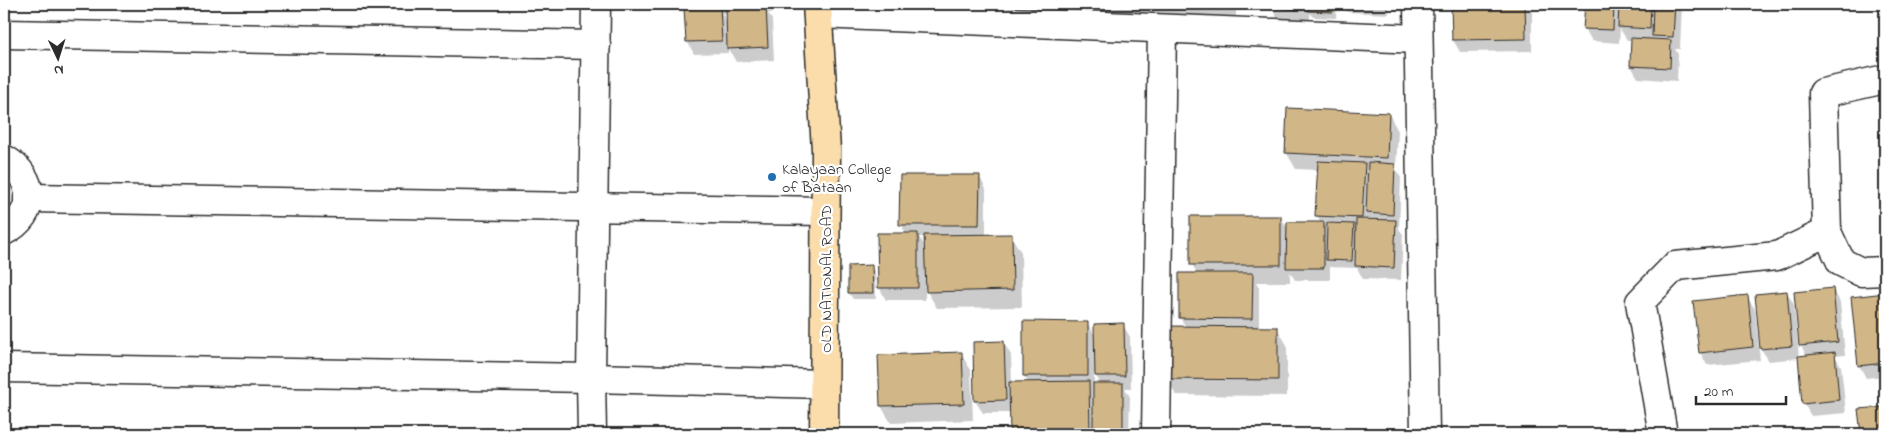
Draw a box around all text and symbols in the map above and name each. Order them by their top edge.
north arrow [32,32,82,82]
text: N [53,59,64,80]
place label: Kalayaan College of Bataan [782,158,892,200]
marker: Kalayaan College of Bataan [766,171,778,183]
street label: OLD NATIONAL ROAD [815,205,839,353]
scale bar [1696,373,1786,405]
text: 20 m [1704,381,1734,403]

